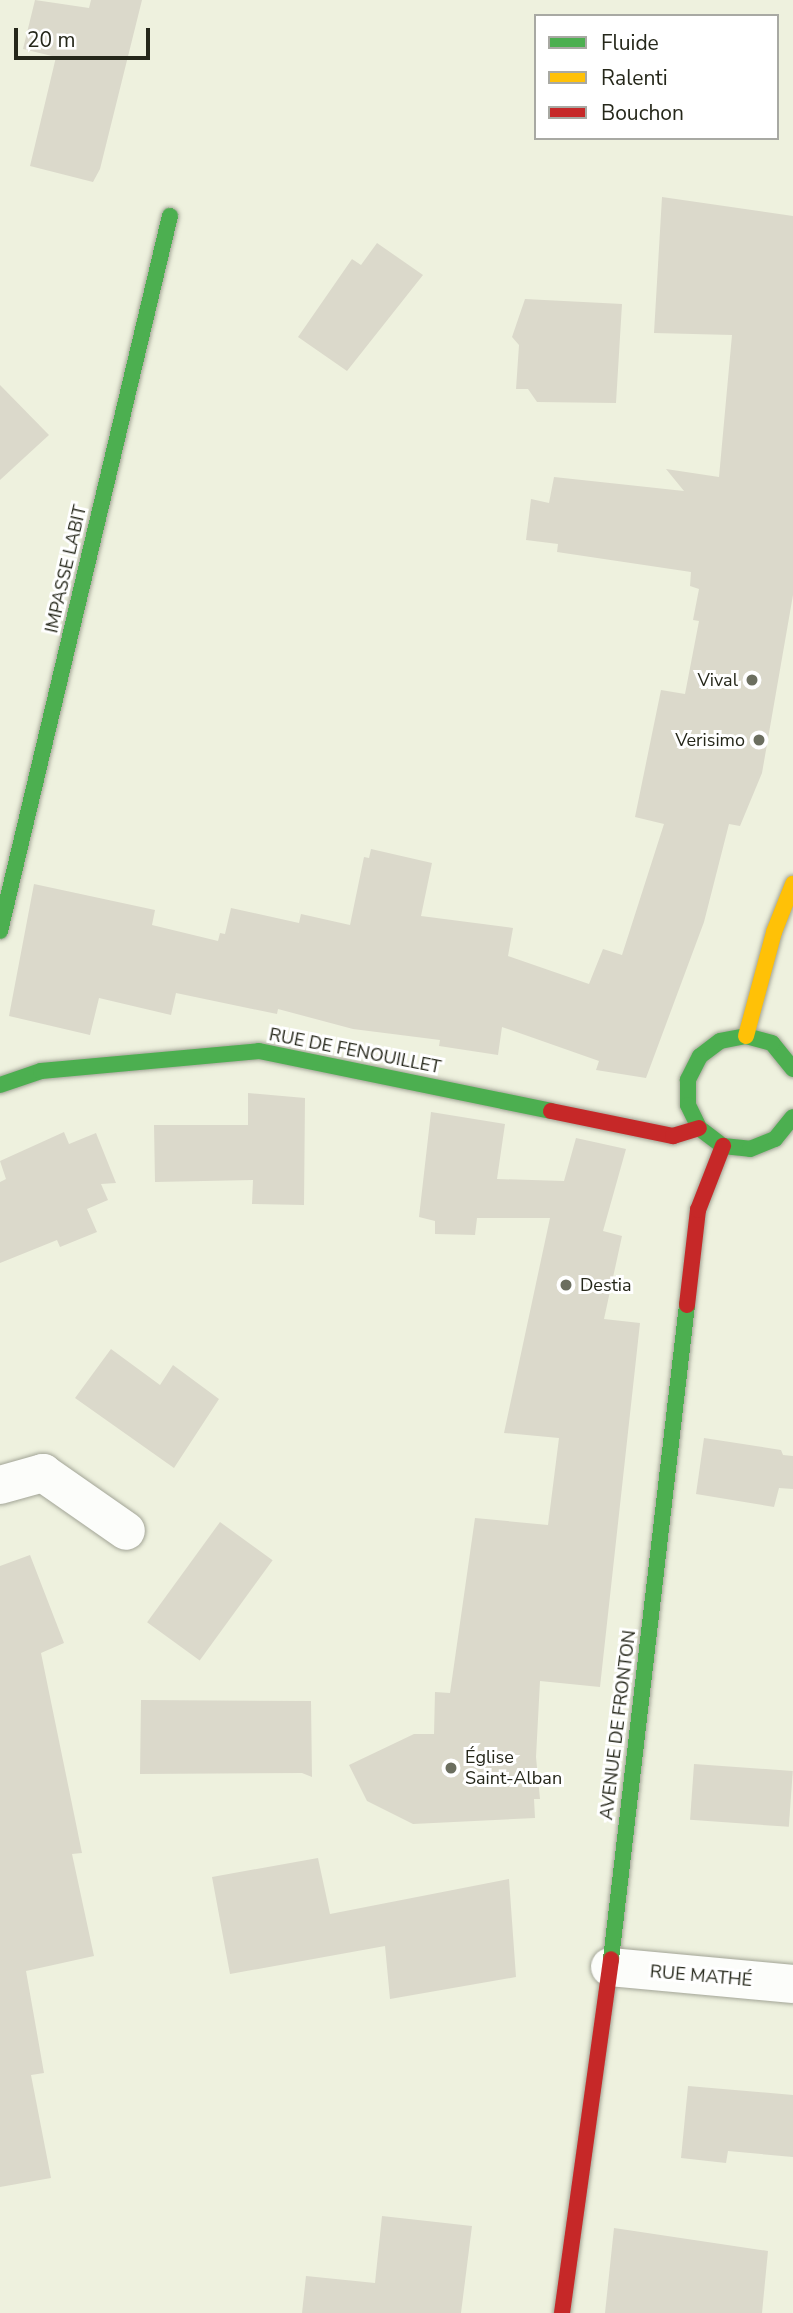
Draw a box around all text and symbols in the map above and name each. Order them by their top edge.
scale bar [18,14,154,58]
legend [534,14,779,140]
text: 20 m [27,26,76,54]
text: Fluide [601,29,659,57]
text: Ralenti [601,64,668,92]
text: Bouchon [601,99,684,127]
street label: IMPASSE LABIT [41,503,91,635]
place label: Vival [697,669,738,691]
marker: Vival [744,672,760,688]
place label: Verisimo [675,729,745,751]
marker: Verisimo [751,732,767,748]
street label: RUE DE FENOUILLET [267,1024,443,1078]
place label: Destia [580,1274,632,1296]
marker: Destia [558,1277,574,1293]
street label: AVENUE DE FRONTON [596,1629,640,1821]
place label: Église Saint-Alban [465,1747,562,1790]
marker: Église Saint-Alban [443,1760,459,1776]
street label: RUE MATHÉ [649,1961,753,1991]

